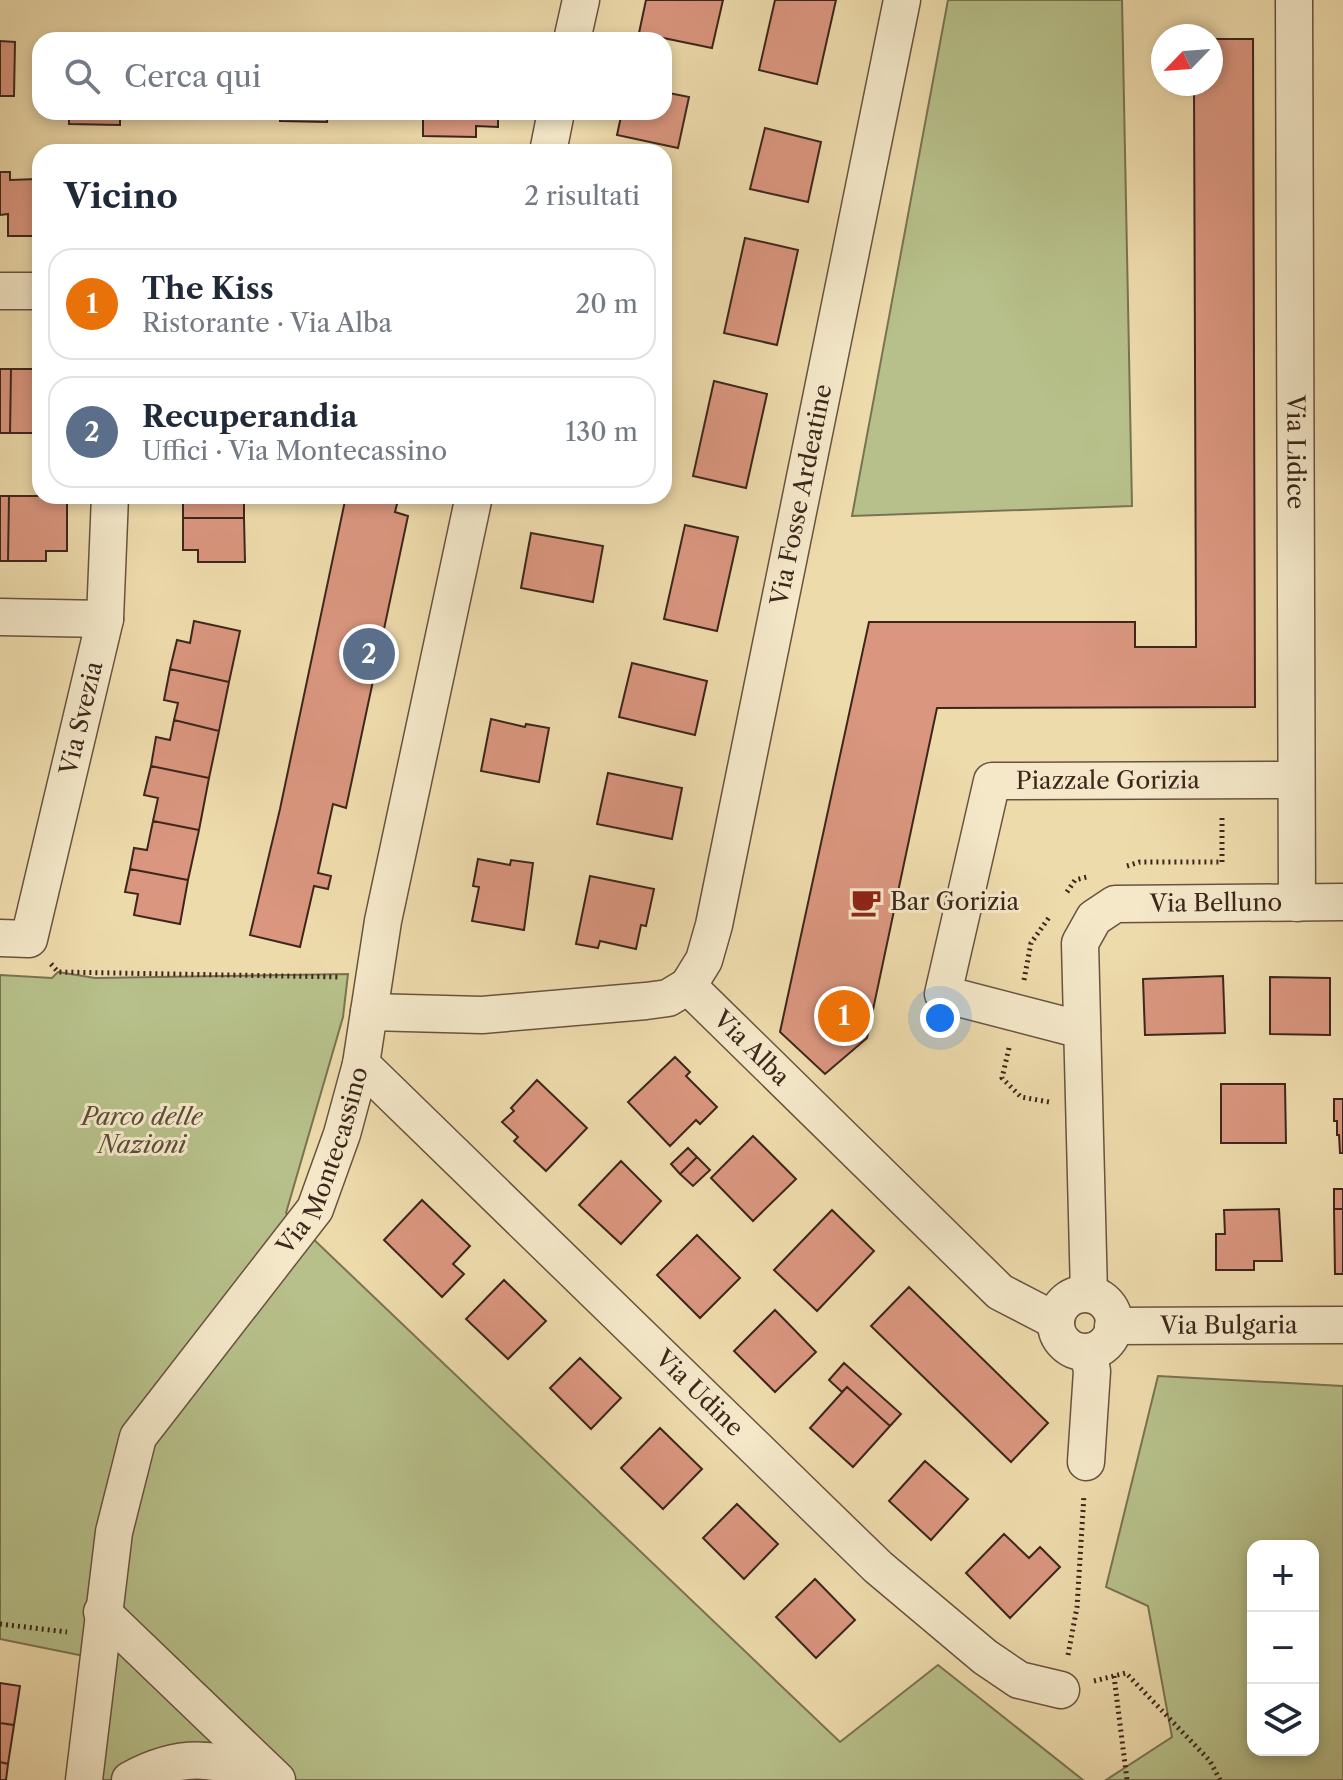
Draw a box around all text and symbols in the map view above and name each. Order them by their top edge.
north arrow [1151,24,1223,96]
search box [32,32,672,120]
icon: search [60,54,104,98]
text: Cerca qui [124,58,261,95]
text: Vicino [64,175,178,217]
text: 2 risultati [524,180,640,212]
text: The Kiss [142,270,274,307]
text: 1 [86,288,98,320]
text: 20 m [575,288,638,320]
text: Ristorante · Via Alba [142,307,392,339]
street label: Via Fosse Ardeatine [764,381,838,609]
street label: Via Lidice [1281,394,1311,509]
text: Recuperandia [142,398,358,435]
text: 2 [84,416,100,448]
text: 130 m [565,416,638,448]
text: Uffici · Via Montecassino [142,435,447,467]
pin: 2 [343,624,395,684]
street label: Via Svezia [53,658,109,779]
street label: Piazzale Gorizia [1016,765,1200,795]
cafe icon: Bar Gorizia [849,885,883,919]
place label: Bar Gorizia [890,887,1020,916]
street label: Via Belluno [1149,888,1282,918]
pin: 1 [818,986,870,1046]
your location [920,998,960,1038]
street label: Via Alba [707,1004,796,1092]
street label: Via Montecassino [270,1064,374,1261]
park label: Parco delle Nazioni [80,1102,204,1159]
street label: Via Bulgaria [1159,1310,1298,1340]
street label: Via Udine [649,1343,750,1442]
map controls [1247,1540,1319,1756]
button: + [1247,1540,1319,1612]
button: − [1247,1612,1319,1684]
button: layers [1247,1684,1319,1756]

